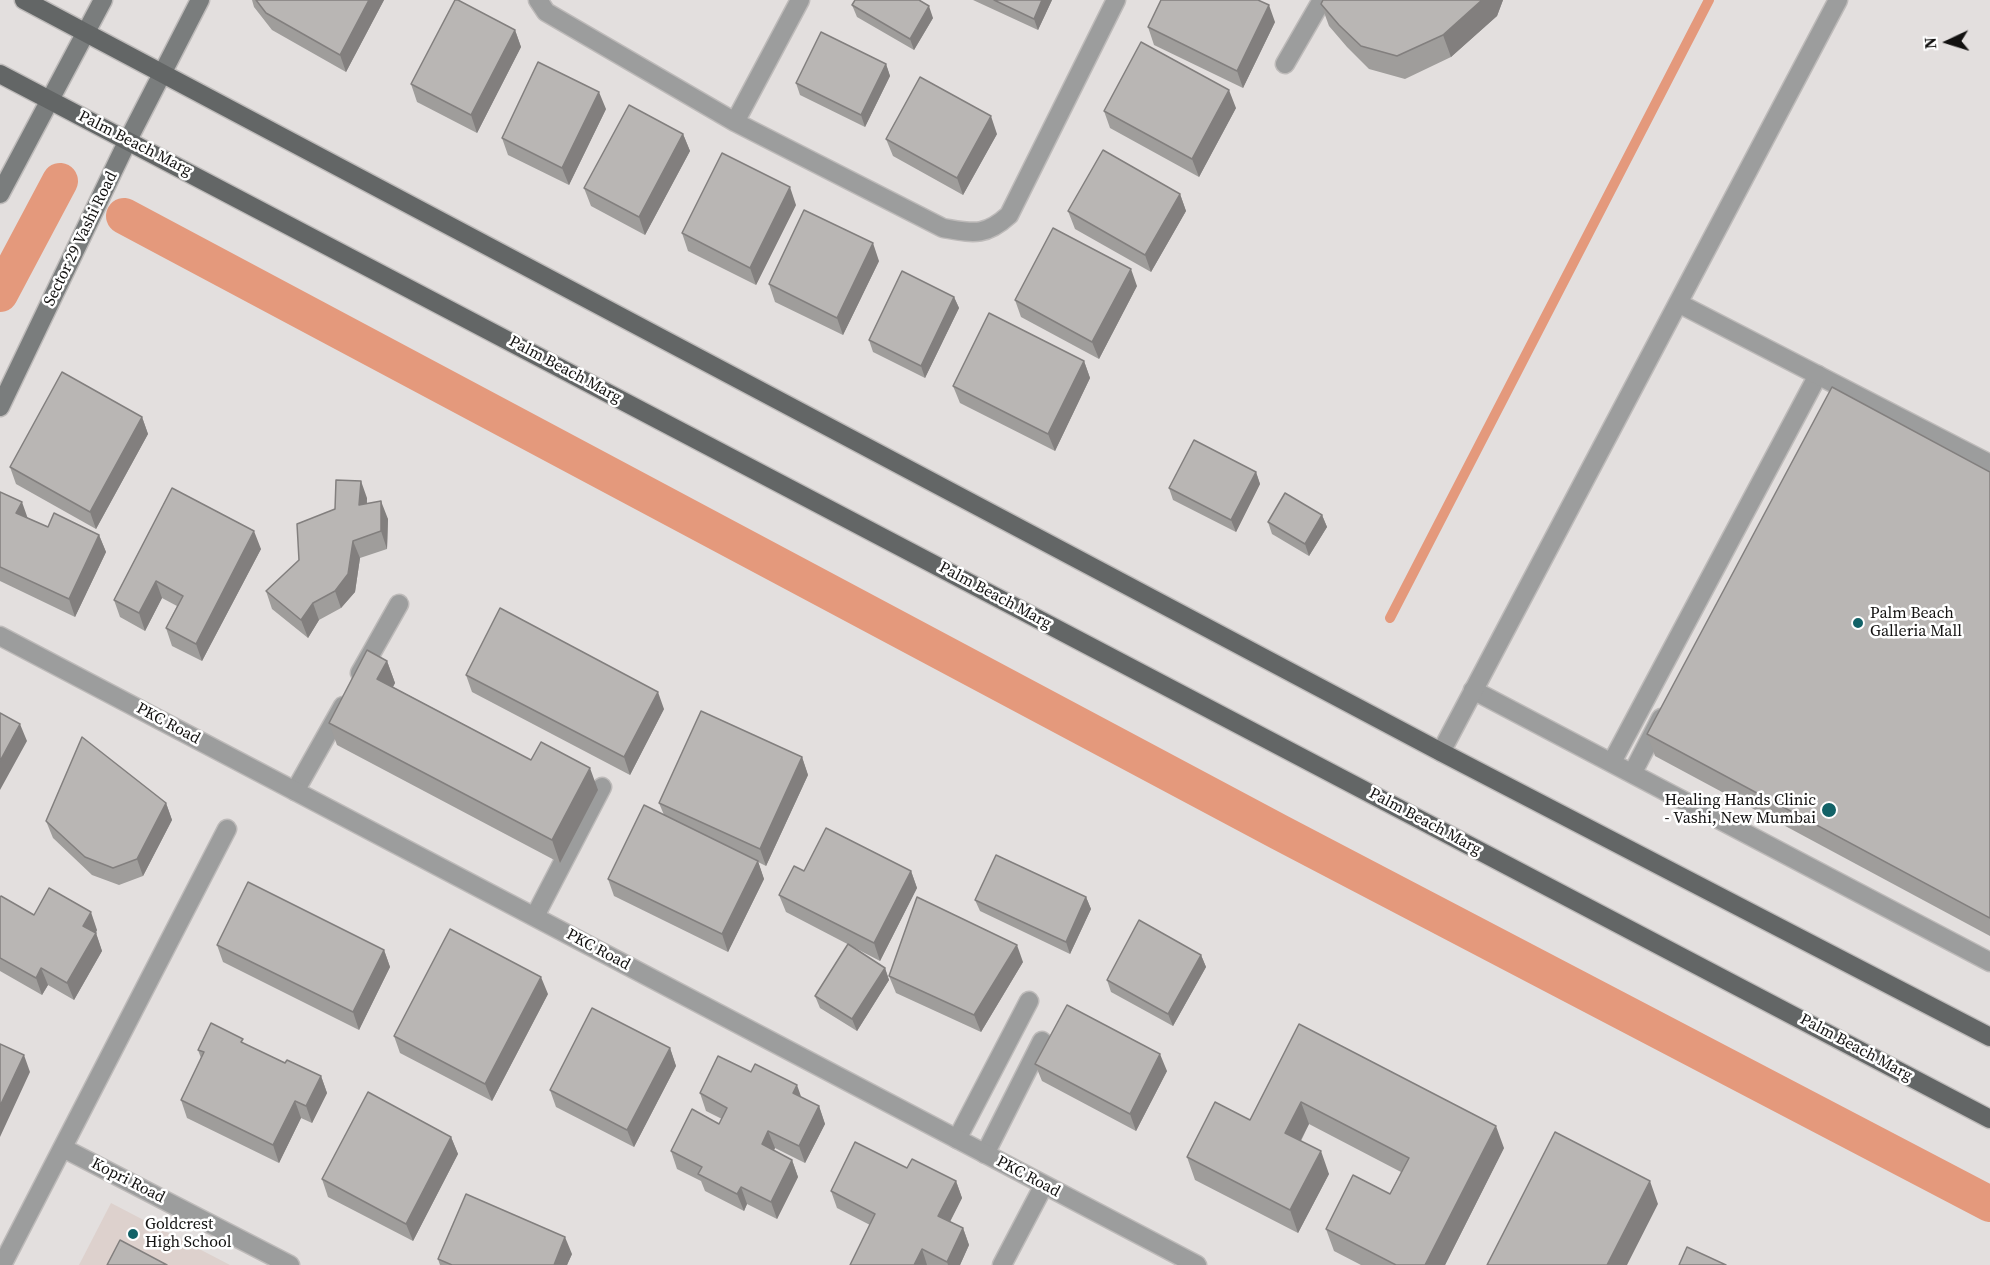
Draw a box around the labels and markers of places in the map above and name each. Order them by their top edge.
place label: Palm Beach Galleria Mall [1870,604,1962,642]
marker: Palm Beach Galleria Mall [1851,616,1865,630]
place label: Healing Hands Clinic - Vashi, New Mumbai [1664,791,1816,829]
marker: Healing Hands Clinic - Vashi, New Mumbai [1820,801,1838,819]
place label: Goldcrest High School [145,1215,231,1253]
marker: Goldcrest High School [126,1227,140,1241]

